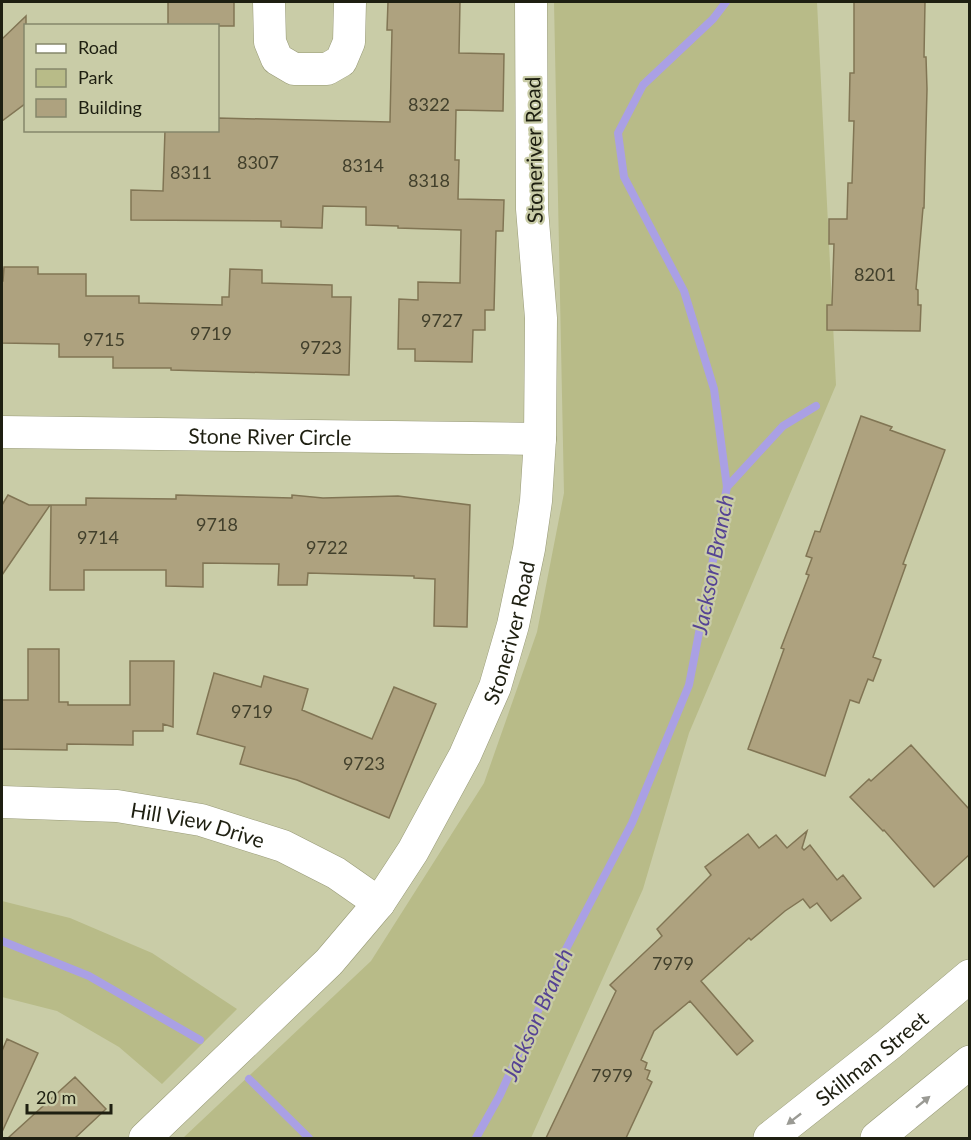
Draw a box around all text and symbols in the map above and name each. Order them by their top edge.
legend [24,24,219,132]
text: Road [78,36,118,58]
text: Park [78,66,114,88]
street label: Stoneriver Road [519,76,547,224]
house number: 8322 [408,93,450,115]
text: Building [78,96,142,118]
house number: 8307 [237,151,279,173]
house number: 8314 [342,154,384,176]
house number: 8311 [170,161,212,183]
house number: 8318 [408,169,450,191]
house number: 8201 [854,263,896,285]
house number: 9727 [421,309,463,331]
house number: 9719 [190,322,232,344]
house number: 9715 [83,328,125,350]
house number: 9723 [300,336,342,358]
street label: Stone River Circle [188,422,352,449]
water label: Jackson Branch [685,492,739,637]
house number: 9718 [196,513,238,535]
house number: 9714 [77,526,119,548]
house number: 9722 [306,536,348,558]
street label: Stoneriver Road [477,559,539,708]
house number: 9719 [231,700,273,722]
house number: 9723 [343,752,385,774]
street label: Hill View Drive [129,796,268,852]
water label: Jackson Branch [495,944,578,1085]
house number: 7979 [652,952,694,974]
street label: Skillman Street [810,1005,933,1110]
house number: 7979 [591,1064,633,1086]
scale bar [27,1077,111,1115]
text: 20 m [36,1086,76,1108]
one-way arrow [915,1096,930,1108]
one-way arrow [786,1113,802,1126]

